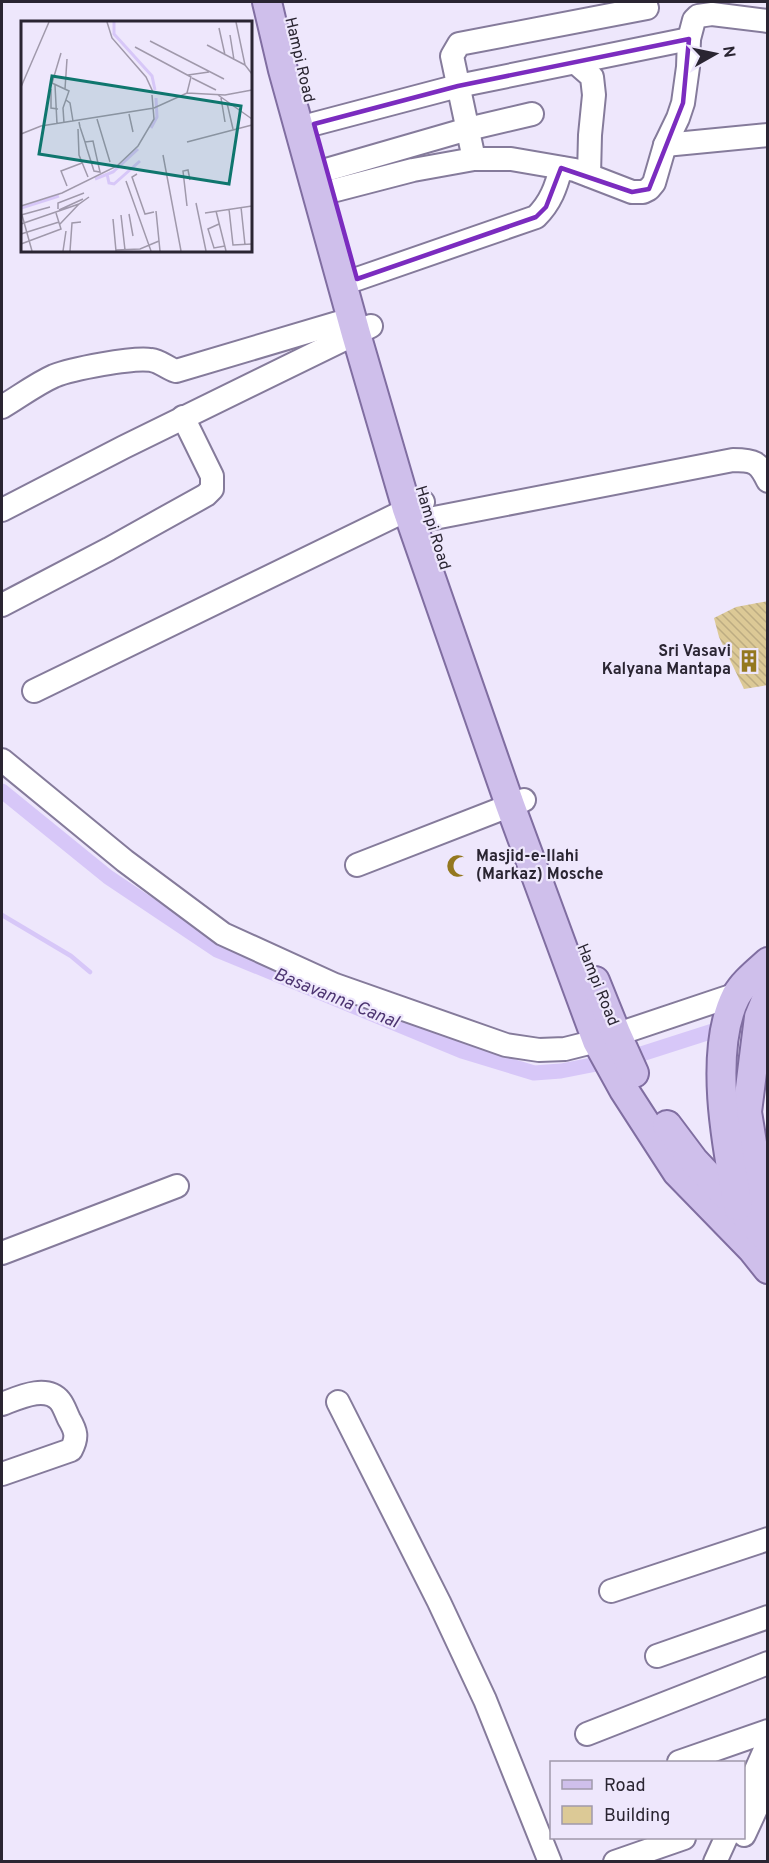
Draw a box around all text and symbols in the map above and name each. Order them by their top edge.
street label: Hampi Road [279,15,319,105]
inset map [21,21,252,252]
north arrow [685,24,745,84]
text: N [717,45,739,59]
street label: Hampi Road [410,483,454,573]
place label: Sri Vasavi Kalyana Mantapa [602,642,731,680]
building icon: Sri Vasavi Kalyana Mantapa [736,648,762,674]
place label: Masjid-e-Ilahi (Markaz) Mosche [476,847,604,885]
mosque icon: Masjid-e-Ilahi (Markaz) Mosche [445,853,471,879]
street label: Hampi Road [571,941,623,1029]
water label: Basavanna Canal [270,963,403,1035]
legend [550,1761,745,1839]
text: Road [604,1775,646,1798]
text: Building [604,1805,670,1828]

